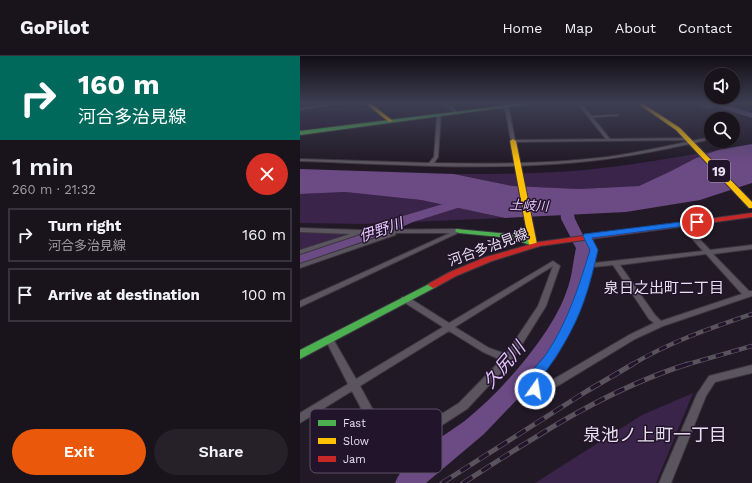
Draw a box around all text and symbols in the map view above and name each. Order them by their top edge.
text: GoPilot [20,16,89,39]
text: Home [502,20,542,36]
text: Map [564,20,593,36]
text: About [615,20,656,36]
text: Contact [678,20,732,36]
text: 160 m [78,68,160,101]
map controls [704,68,740,148]
button: sound [704,68,740,104]
icon: right [12,72,64,124]
text: 河合多治見線 [78,106,186,127]
button: search [704,112,740,148]
text: 1 min [12,153,74,181]
button: close [246,153,288,195]
road number: 19 [708,160,730,182]
text: 260 m · 21:32 [12,182,96,197]
water label: 土岐川 [509,197,551,214]
pin [680,205,714,239]
icon: arrive [686,211,708,233]
water label: 伊野川 [357,214,407,246]
text: Turn right [48,217,121,235]
icon: right [14,224,36,246]
street label: 河合多治見線 [446,225,530,269]
text: 160 m [242,226,286,244]
text: 河合多治見線 [48,238,126,253]
district label: 泉日之出町二丁目 [604,279,724,297]
icon: arrive [14,284,36,306]
text: Arrive at destination [48,286,200,304]
text: 100 m [242,286,286,304]
water label: 久尻川 [478,336,530,392]
position arrow [514,368,556,410]
legend [310,409,442,473]
text: Fast [343,417,366,430]
district label: 泉池ノ上町一丁目 [583,424,727,445]
button: Exit [12,429,146,475]
button: Share [154,429,288,475]
text: Slow [343,435,369,448]
text: Jam [343,453,366,466]

